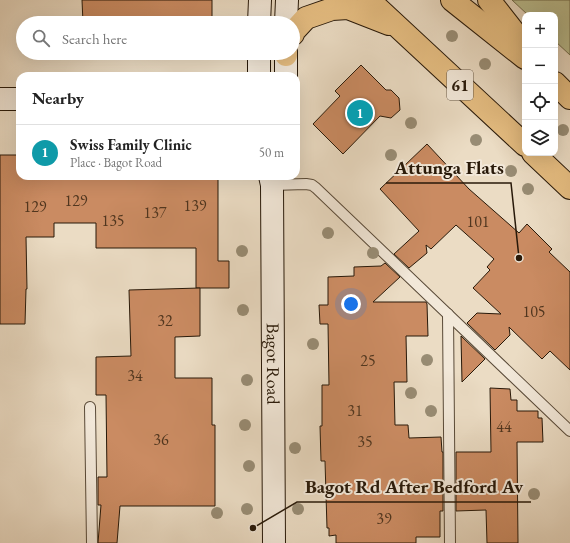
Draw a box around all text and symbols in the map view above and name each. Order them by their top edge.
map controls [522,12,558,156]
button: + [522,12,558,48]
search box [16,16,300,60]
icon: search [30,27,52,49]
text: Search here [62,29,127,48]
button: − [522,48,558,84]
road number: 61 [447,70,473,100]
button: locate [522,84,558,120]
text: Nearby [32,87,84,109]
pin: 1 [347,98,373,128]
button: layers [522,120,558,156]
text: Swiss Family Clinic [70,135,192,154]
text: 1 [42,144,48,161]
text: 50 m [259,144,284,161]
callout: Attunga Flats [386,152,511,183]
text: Place · Bagot Road [70,154,162,171]
text: Attunga Flats [393,155,504,180]
house number: 129 [64,190,88,211]
house number: 139 [183,195,207,216]
house number: 129 [23,196,47,217]
house number: 137 [143,202,167,223]
house number: 135 [101,210,125,231]
house number: 101 [466,211,490,232]
your location [341,294,361,314]
house number: 105 [522,301,546,322]
house number: 32 [157,310,173,331]
street label: Bagot Road [262,323,285,405]
house number: 25 [360,350,376,371]
house number: 34 [127,365,143,386]
house number: 31 [347,400,363,421]
house number: 44 [496,416,512,437]
house number: 36 [153,429,169,450]
house number: 35 [357,431,373,452]
callout: Bagot Rd After Bedford Av [297,471,531,502]
text: Bagot Rd After Bedford Av [305,474,524,499]
house number: 39 [376,508,392,529]

